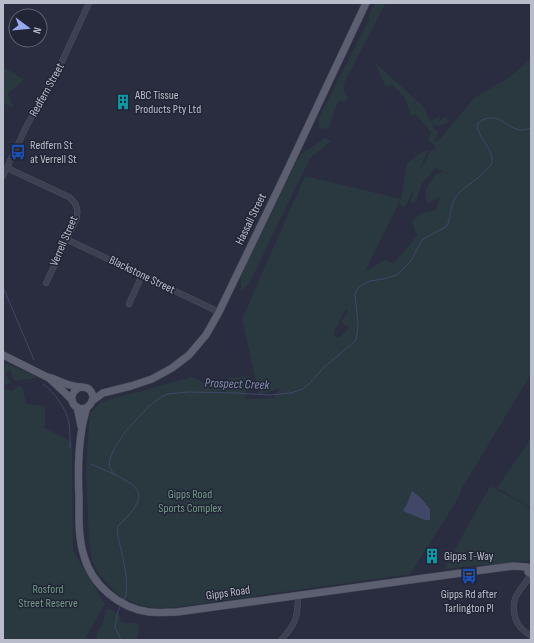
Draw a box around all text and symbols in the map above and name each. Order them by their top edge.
north arrow [8,8,48,48]
text: N [30,26,44,35]
street label: Redfern Street [26,60,68,119]
place label: ABC Tissue Products Pty Ltd [134,88,201,117]
building icon: ABC Tissue Products Pty Ltd [114,93,132,111]
place label: Redfern St at Verrell St [30,138,77,167]
bus stop icon: Redfern St at Verrell St [9,143,27,161]
street label: Hassall Street [232,190,270,247]
street label: Verrell Street [47,213,81,268]
street label: Blackstone Street [107,253,178,298]
water label: Prospect Creek [204,375,271,393]
park label: Gipps Road Sports Complex [158,487,222,516]
building icon: Gipps T-Way [423,547,441,565]
place label: Gipps T-Way [444,549,494,564]
bus stop icon: Gipps Rd after Tarlington Pl [460,567,478,585]
park label: Rosford Street Reserve [18,582,78,611]
street label: Gipps Road [205,582,251,604]
place label: Gipps Rd after Tarlington Pl [441,587,498,616]

